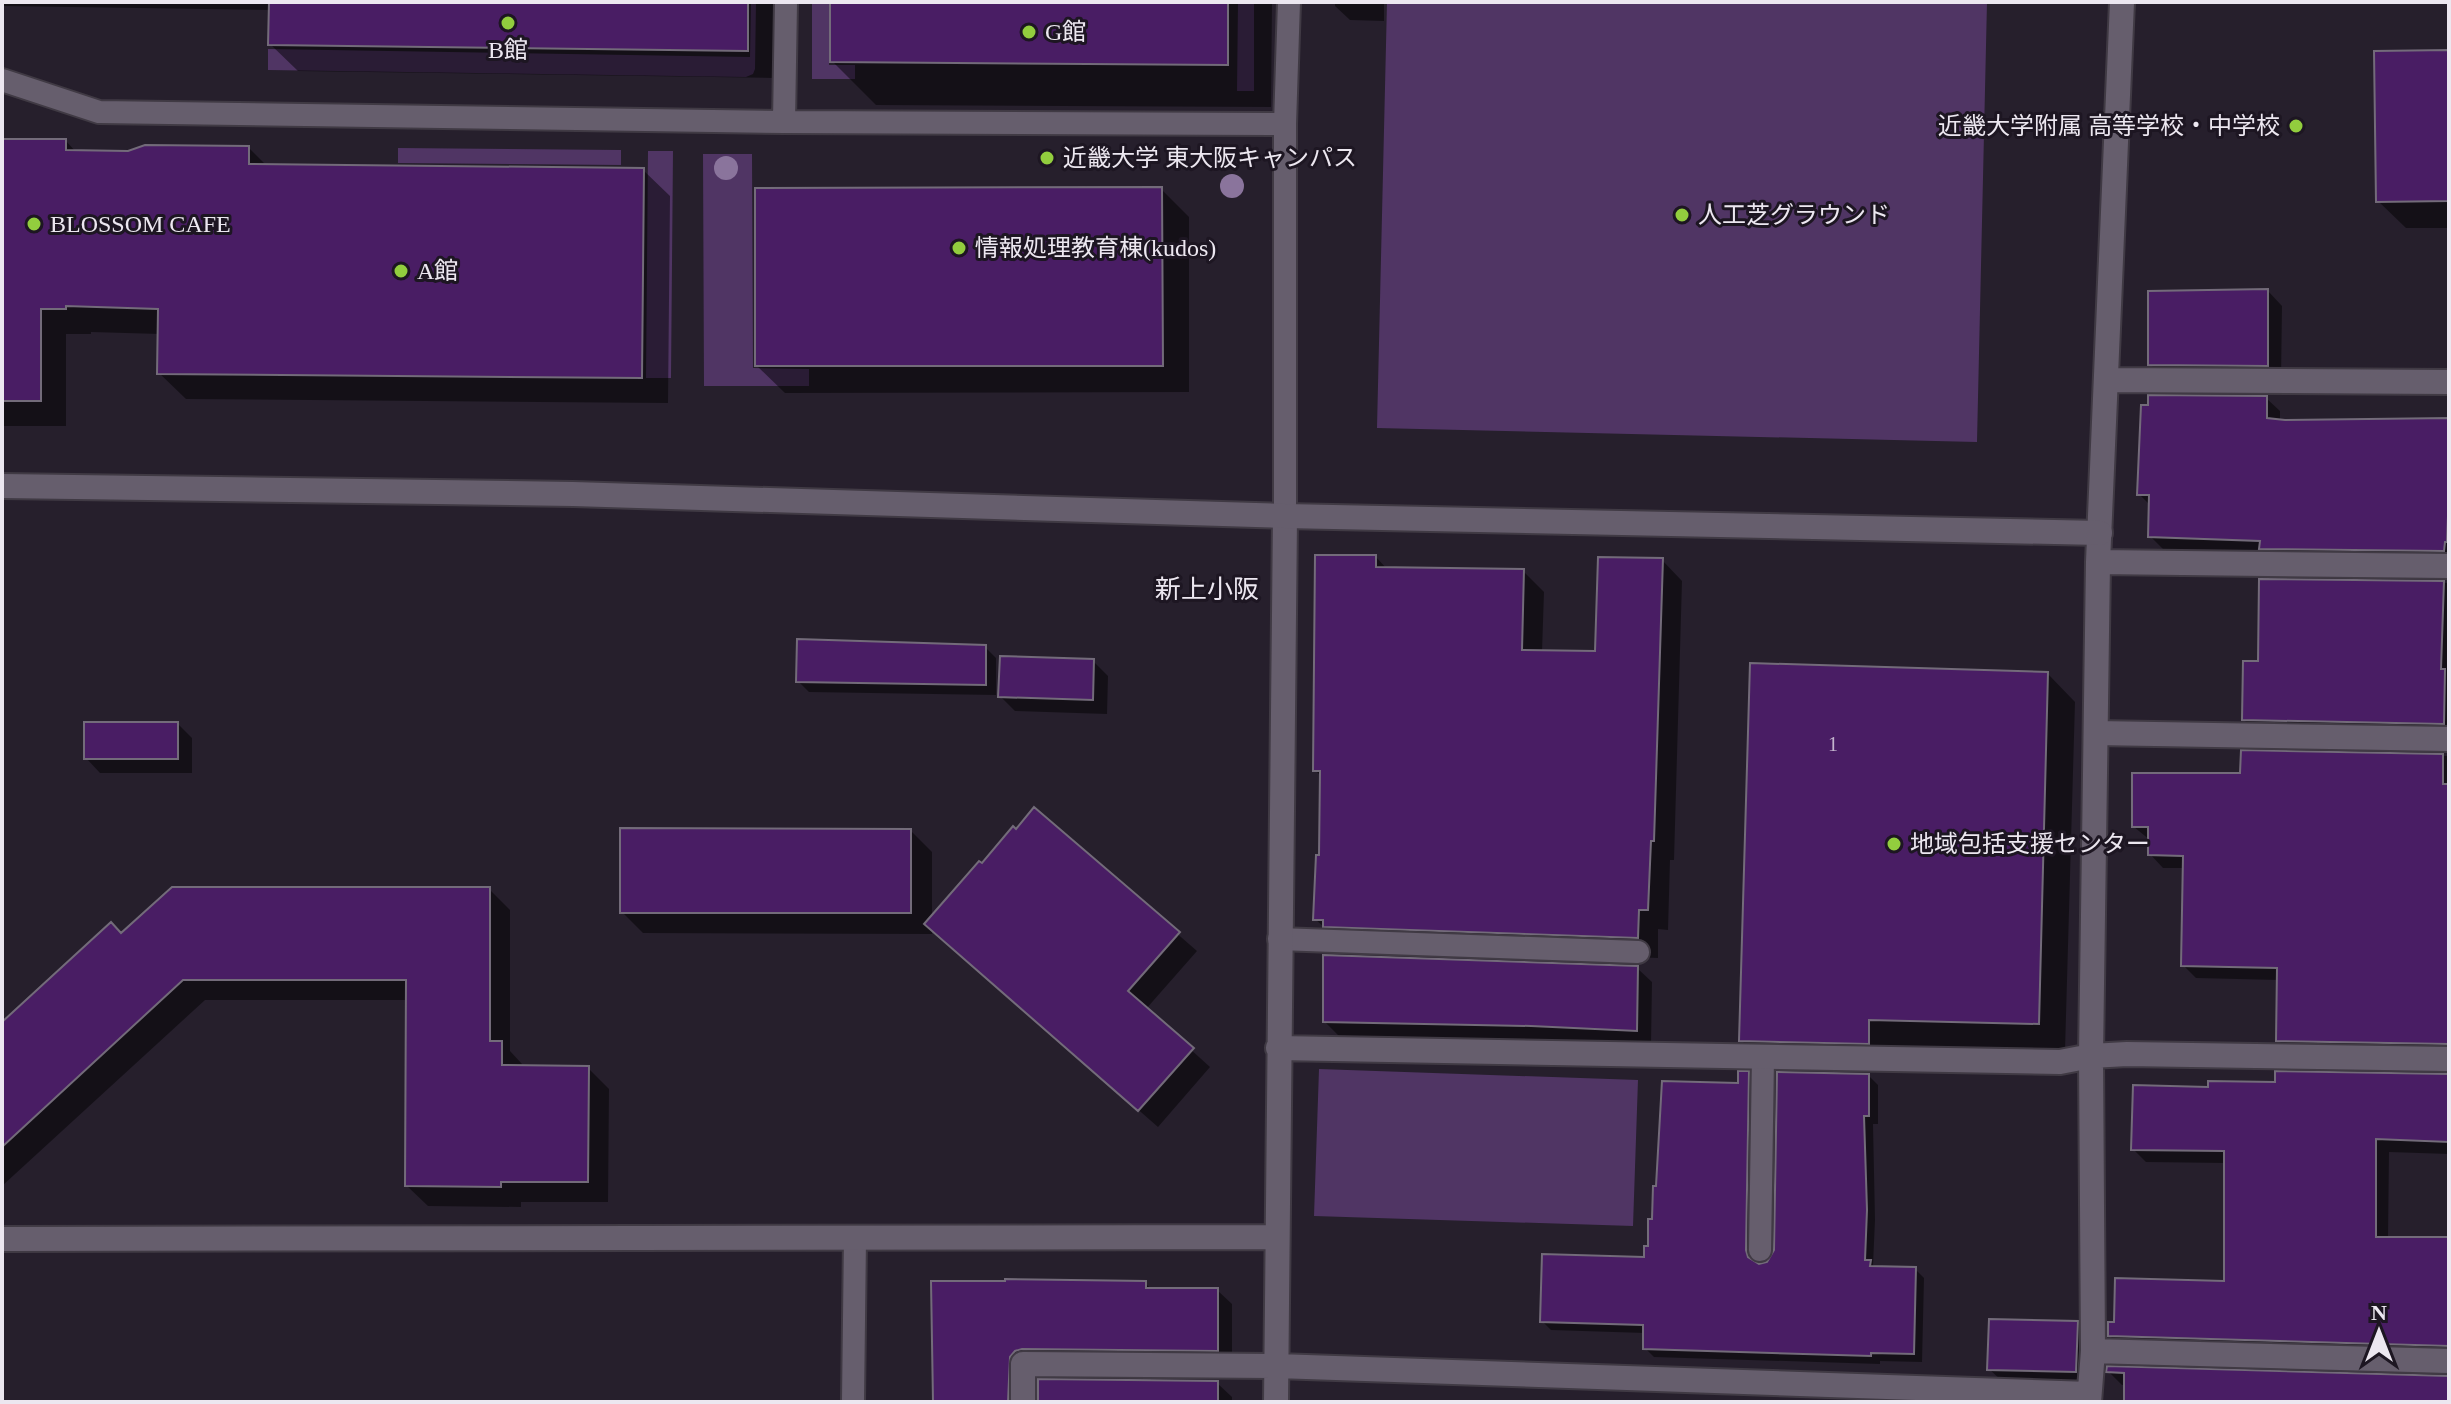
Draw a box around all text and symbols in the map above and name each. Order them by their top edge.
marker: B館 [499,14,517,32]
place label: G館 [1045,19,1086,45]
marker: G館 [1020,23,1038,41]
place label: B館 [488,37,528,63]
place label: 近畿大学附属 高等学校・中学校 [1938,113,2280,139]
marker: 近畿大学附属 高等学校・中学校 [2287,117,2305,135]
place label: 近畿大学 東大阪キャンパス [1063,145,1357,171]
marker: 近畿大学 東大阪キャンパス [1038,149,1056,167]
place label: 人工芝グラウンド [1698,202,1890,228]
marker: 人工芝グラウンド [1673,206,1691,224]
place label: BLOSSOM CAFE [50,211,231,237]
marker: BLOSSOM CAFE [25,215,43,233]
place label: 情報処理教育棟(kudos) [975,235,1216,261]
marker: 情報処理教育棟(kudos) [950,239,968,257]
place label: A館 [417,258,458,284]
marker: A館 [392,262,410,280]
district label: 新上小阪 [1155,575,1259,604]
house number: 1 [1828,733,1838,755]
place label: 地域包括支援センター [1910,831,2150,857]
marker: 地域包括支援センター [1885,835,1903,853]
north arrow [2339,1292,2419,1372]
text: N [2371,1300,2387,1325]

